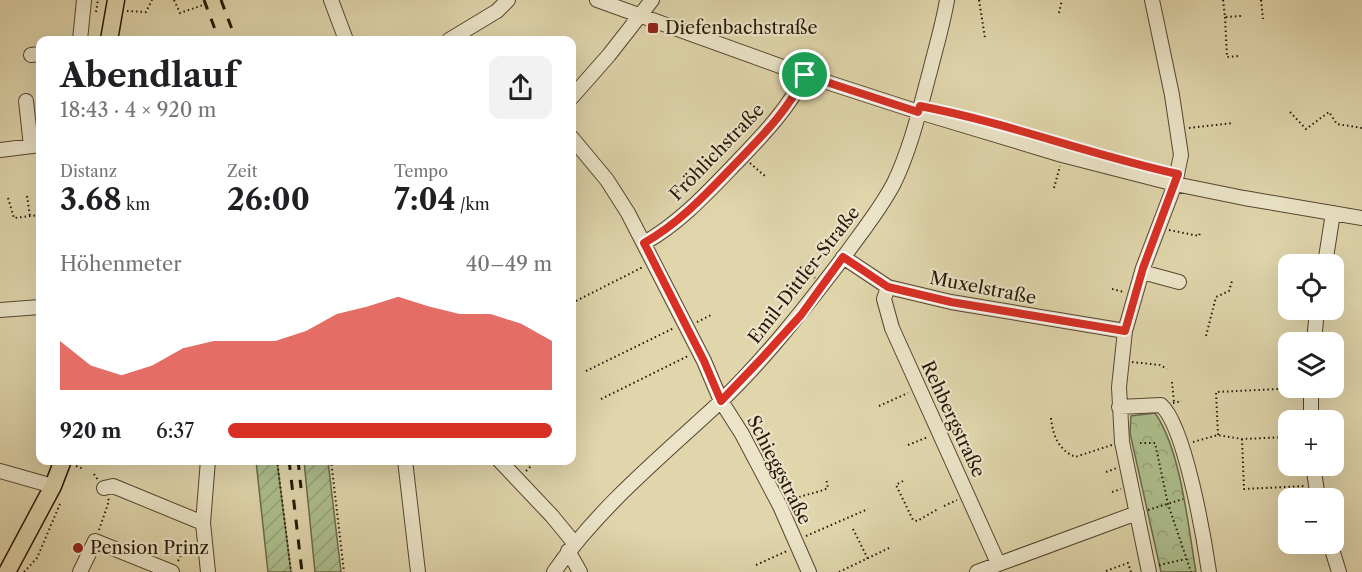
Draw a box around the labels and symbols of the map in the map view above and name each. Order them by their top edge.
place label: Diefenbachstraße [665,17,817,39]
marker: Diefenbachstraße [646,21,660,35]
pin [779,49,830,100]
street label: Fröhlichstraße [665,99,769,205]
street label: Emil-Dittler-Straße [744,202,864,348]
street label: Muxelstraße [928,267,1038,309]
street label: Rehbergstraße [916,357,990,481]
street label: Schieggstraße [742,412,816,528]
place label: Pension Prinz [90,537,209,559]
marker: Pension Prinz [71,541,85,555]

